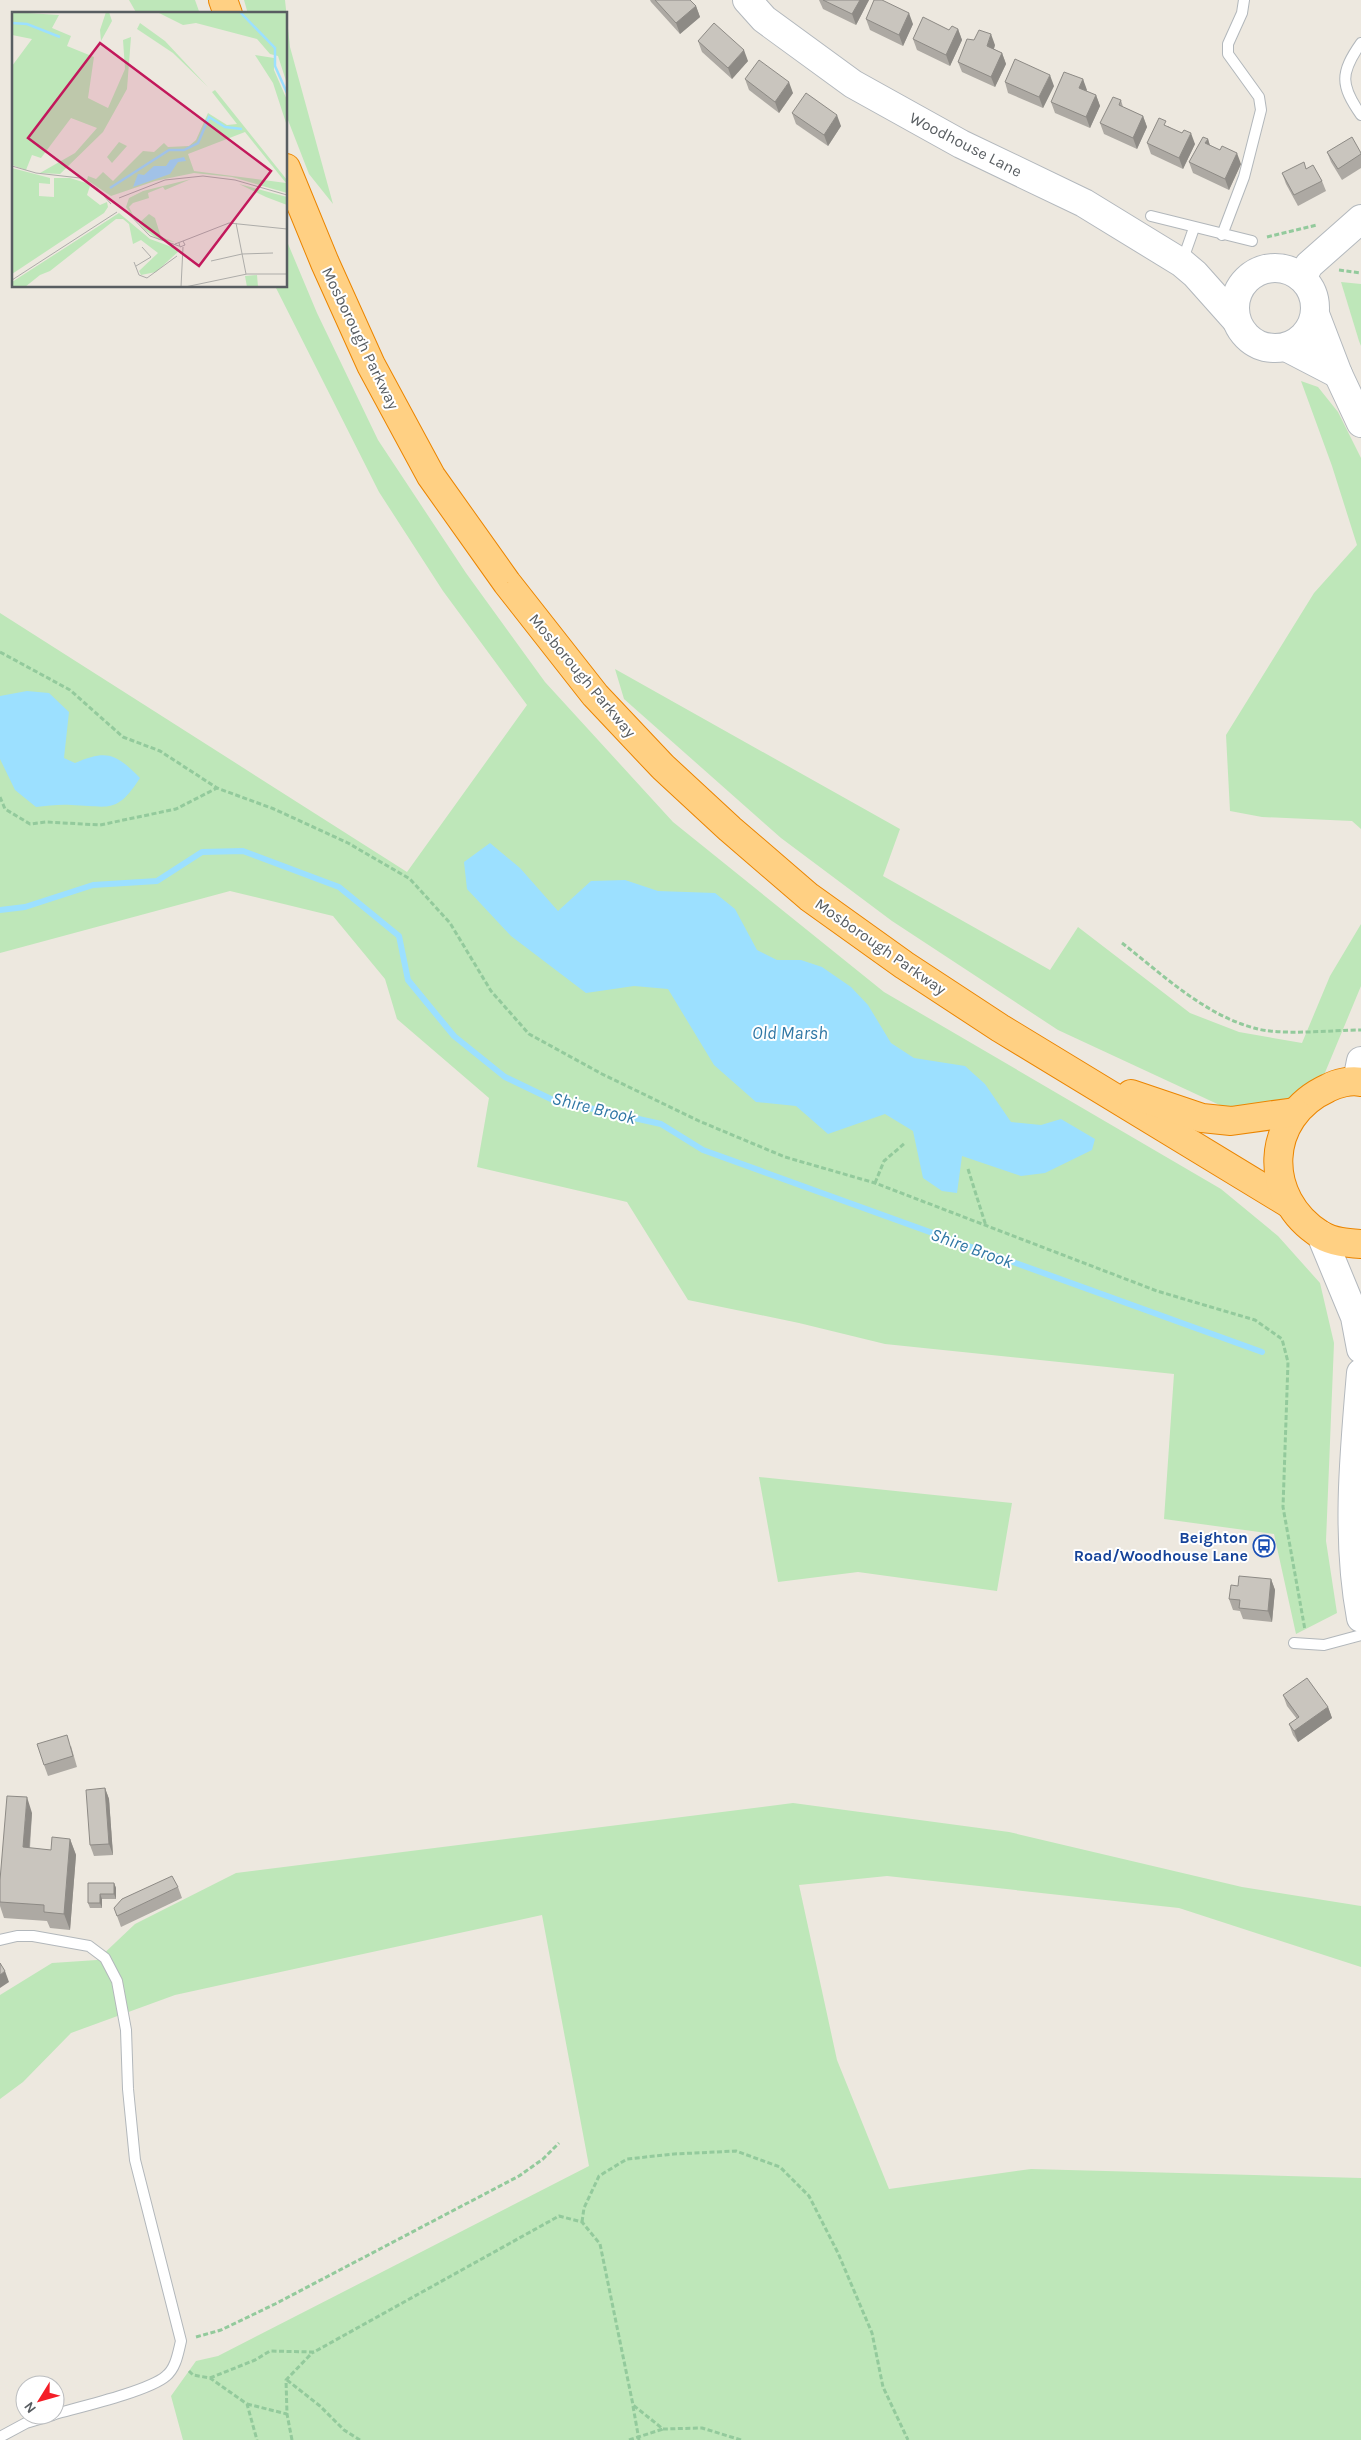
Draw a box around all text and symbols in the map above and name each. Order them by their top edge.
inset map [12,12,288,288]
street label: Woodhouse Lane [906,108,1025,181]
street label: Mosborough Parkway [318,264,404,413]
street label: Mosborough Parkway [525,609,640,742]
street label: Mosborough Parkway [811,894,950,999]
water label: Old Marsh [752,1022,828,1044]
water label: Shire Brook [550,1087,639,1129]
water label: Shire Brook [928,1223,1017,1273]
place label: Beighton Road/Woodhouse Lane [1074,1528,1248,1565]
bus stop icon: Beighton Road/Woodhouse Lane [1252,1534,1276,1558]
north arrow [15,2375,65,2425]
text: N [20,2398,40,2417]

